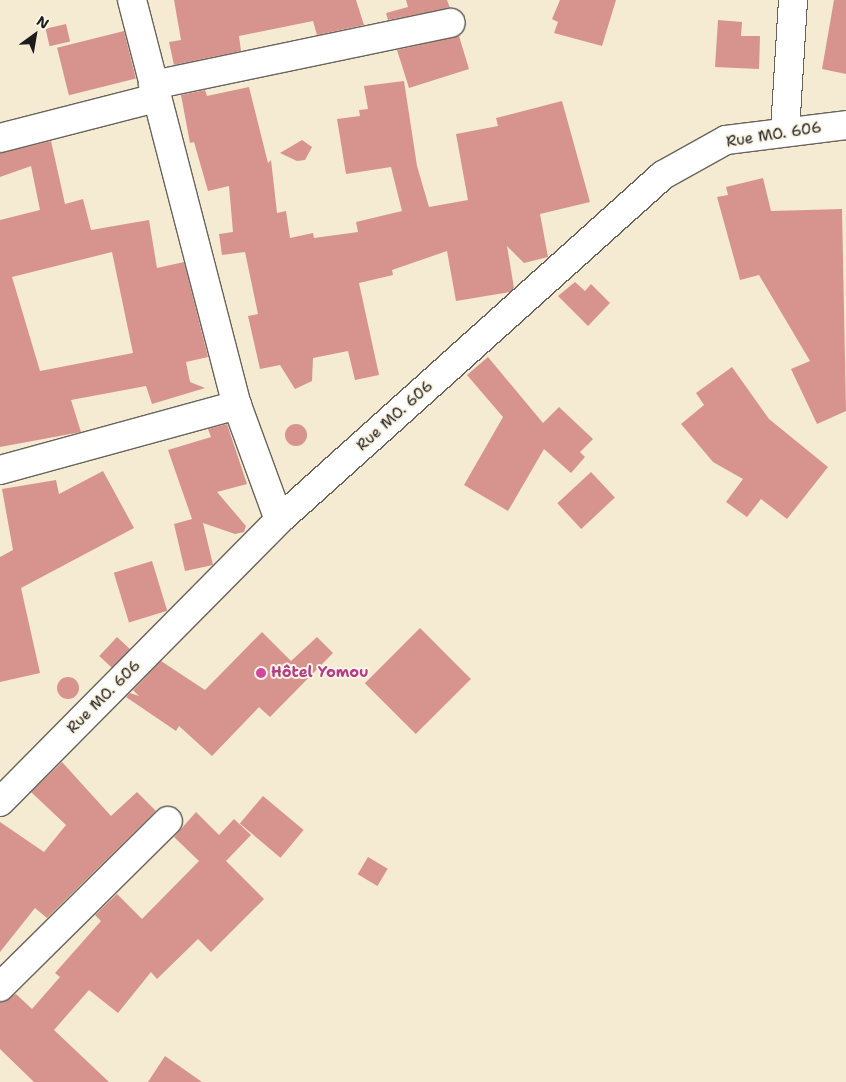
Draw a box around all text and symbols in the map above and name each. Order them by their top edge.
north arrow [10,10,60,60]
text: N [33,12,52,33]
street label: Rue MO. 606 [725,119,823,151]
street label: Rue MO. 606 [353,377,437,455]
street label: Rue MO. 606 [64,657,144,737]
place label: Hôtel Yomou [271,664,369,682]
marker: Hôtel Yomou [255,667,267,679]

